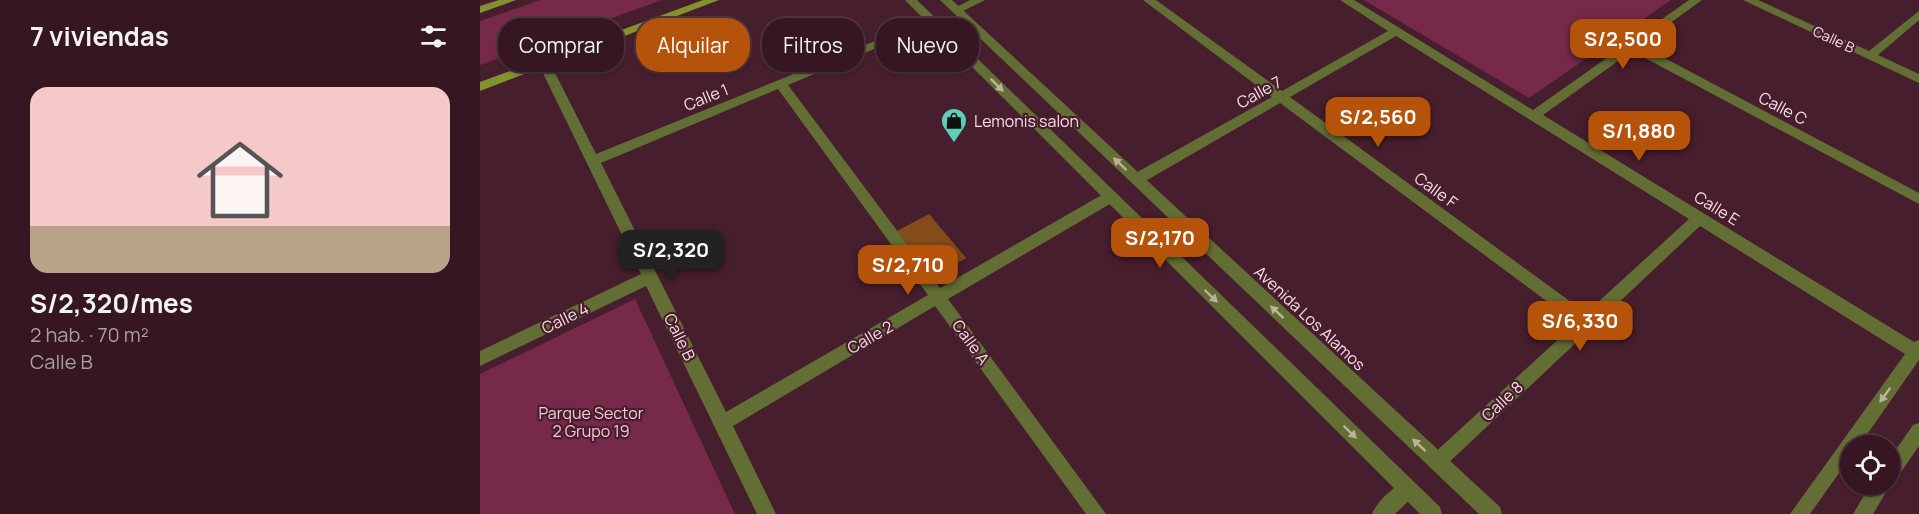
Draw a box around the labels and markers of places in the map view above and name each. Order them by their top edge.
pin: S/2,500 [1568,19,1678,70]
pin: S/2,560 [1323,97,1433,148]
shop icon: Lemonis salon [939,106,969,144]
place label: Lemonis salon [974,110,1079,132]
pin: S/1,880 [1584,111,1694,162]
pin: S/2,170 [1105,218,1215,269]
pin: S/2,320 [616,230,726,281]
pin: S/2,710 [853,245,963,296]
pin: S/6,330 [1525,301,1635,352]

